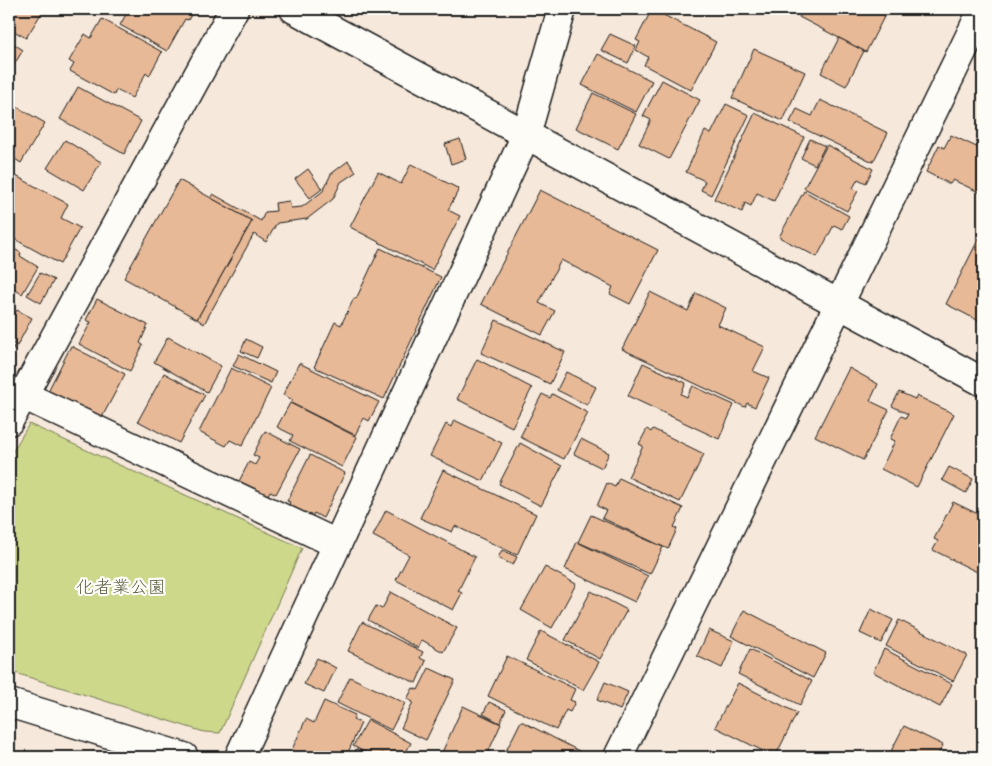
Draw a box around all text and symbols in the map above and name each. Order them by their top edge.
park label: 化者業公園 [76,576,166,602]

